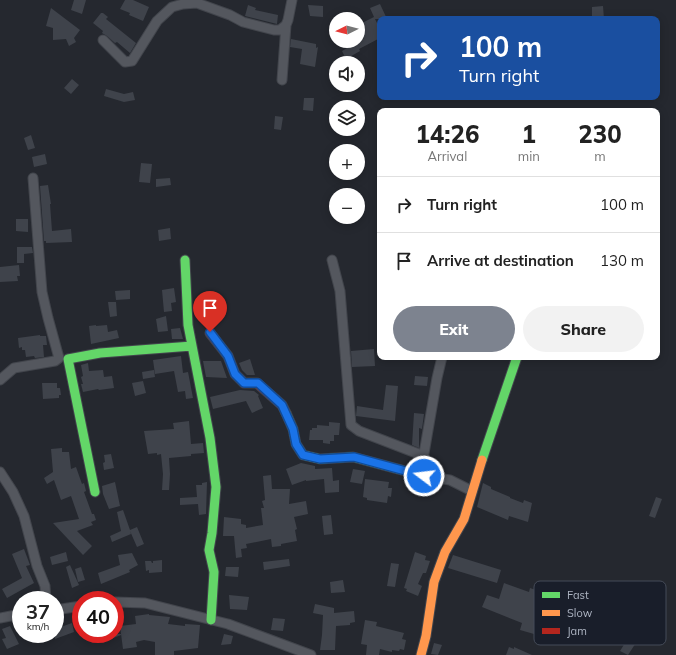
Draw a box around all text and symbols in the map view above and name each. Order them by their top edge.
north arrow [329,12,365,48]
map controls [329,12,365,224]
text: 100 m [459,29,542,64]
icon: right [393,32,445,84]
button: sound [329,56,365,92]
text: Turn right [459,64,539,87]
button: layers [329,100,365,136]
text: 14:26 [415,119,479,149]
text: 1 [522,119,536,149]
text: 230 [578,119,622,149]
button: + [329,144,365,180]
text: Arrival [427,148,467,164]
text: min [518,148,540,164]
text: m [594,148,606,164]
button: − [329,188,365,224]
icon: right [393,194,415,216]
text: Turn right [427,195,497,214]
text: 100 m [600,195,644,214]
icon: arrive [393,250,415,272]
text: Arrive at destination [427,251,574,270]
text: 130 m [600,251,644,270]
pin [193,291,227,332]
icon: arrive [199,297,221,319]
button: Exit [393,306,515,352]
button: Share [523,306,644,352]
position arrow [403,455,445,497]
legend [534,581,666,645]
text: Fast [567,588,589,602]
speed limit sign: 40 [72,591,124,643]
text: 37 [26,599,50,624]
text: Slow [567,606,593,620]
text: km/h [27,620,49,633]
text: Jam [567,624,587,638]

